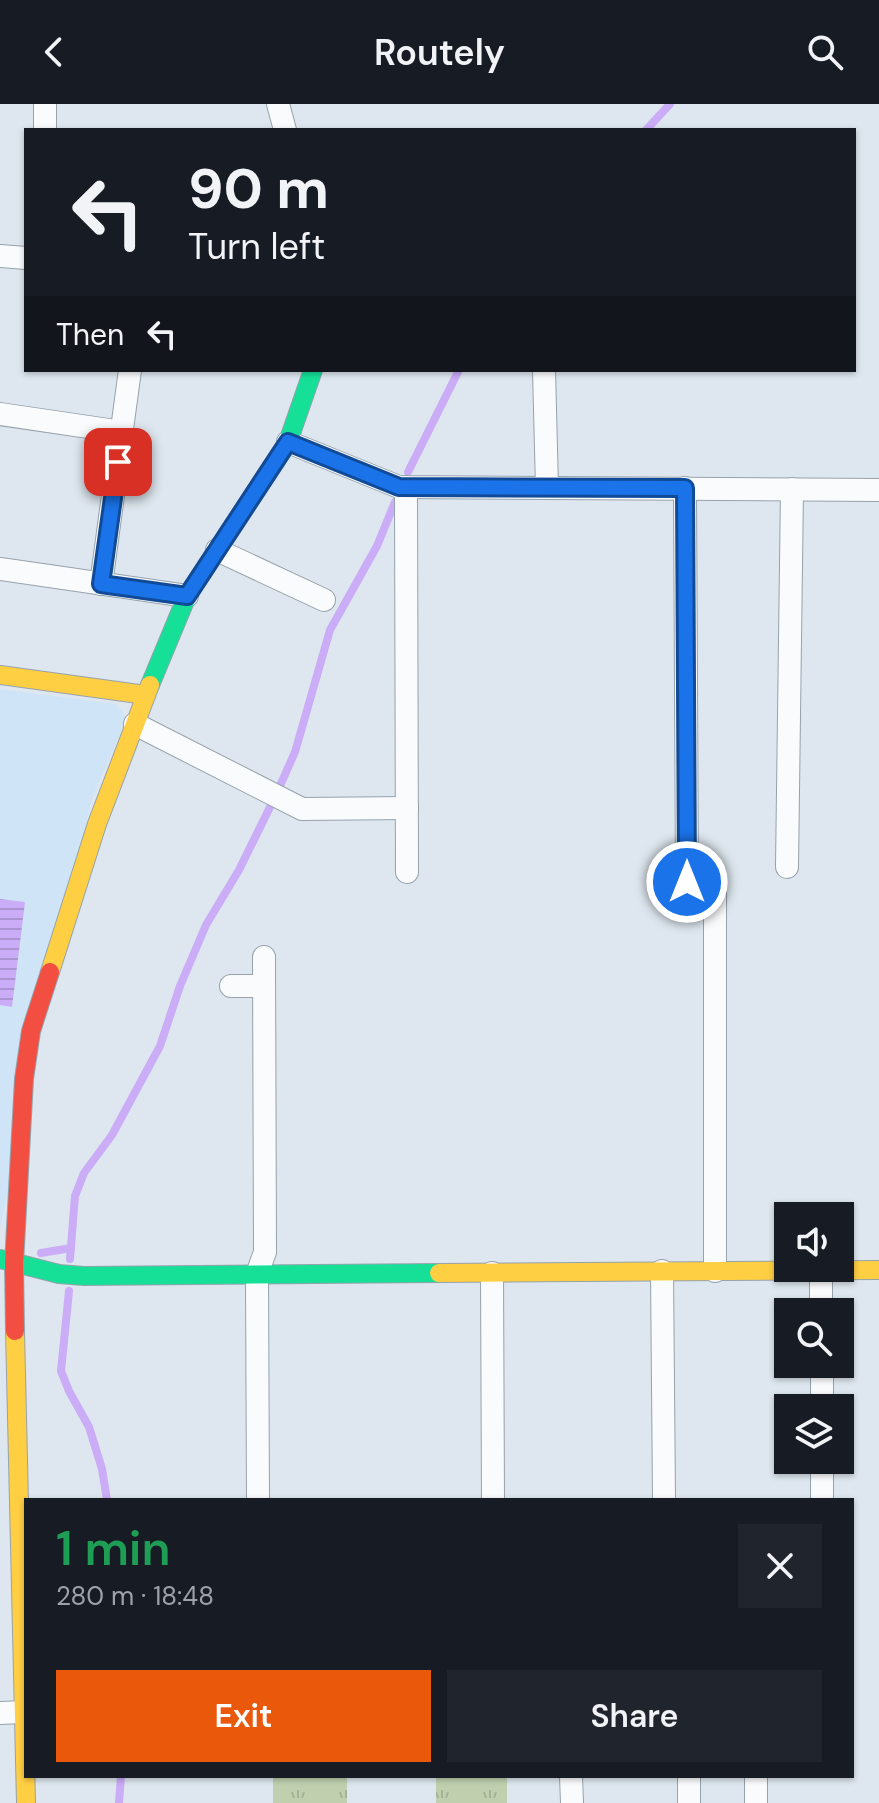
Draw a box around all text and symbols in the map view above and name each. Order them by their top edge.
text: Routely [374,29,505,76]
icon: back [32,30,76,74]
icon: search [803,30,847,74]
text: 90 m [188,152,329,225]
icon: left [56,160,160,264]
text: Turn left [188,223,325,270]
icon: left [140,312,184,356]
text: Then [56,315,124,354]
pin [84,428,152,496]
icon: arrive [96,440,140,484]
position arrow [645,840,729,924]
map controls [774,1202,854,1474]
button: sound [774,1202,854,1282]
button: search [774,1298,854,1378]
button: layers [774,1394,854,1474]
text: 1 min [56,1517,171,1580]
button: close [738,1524,822,1608]
text: 280 m · 18:48 [56,1579,214,1613]
button: Exit [56,1670,431,1762]
button: Share [447,1670,822,1762]

